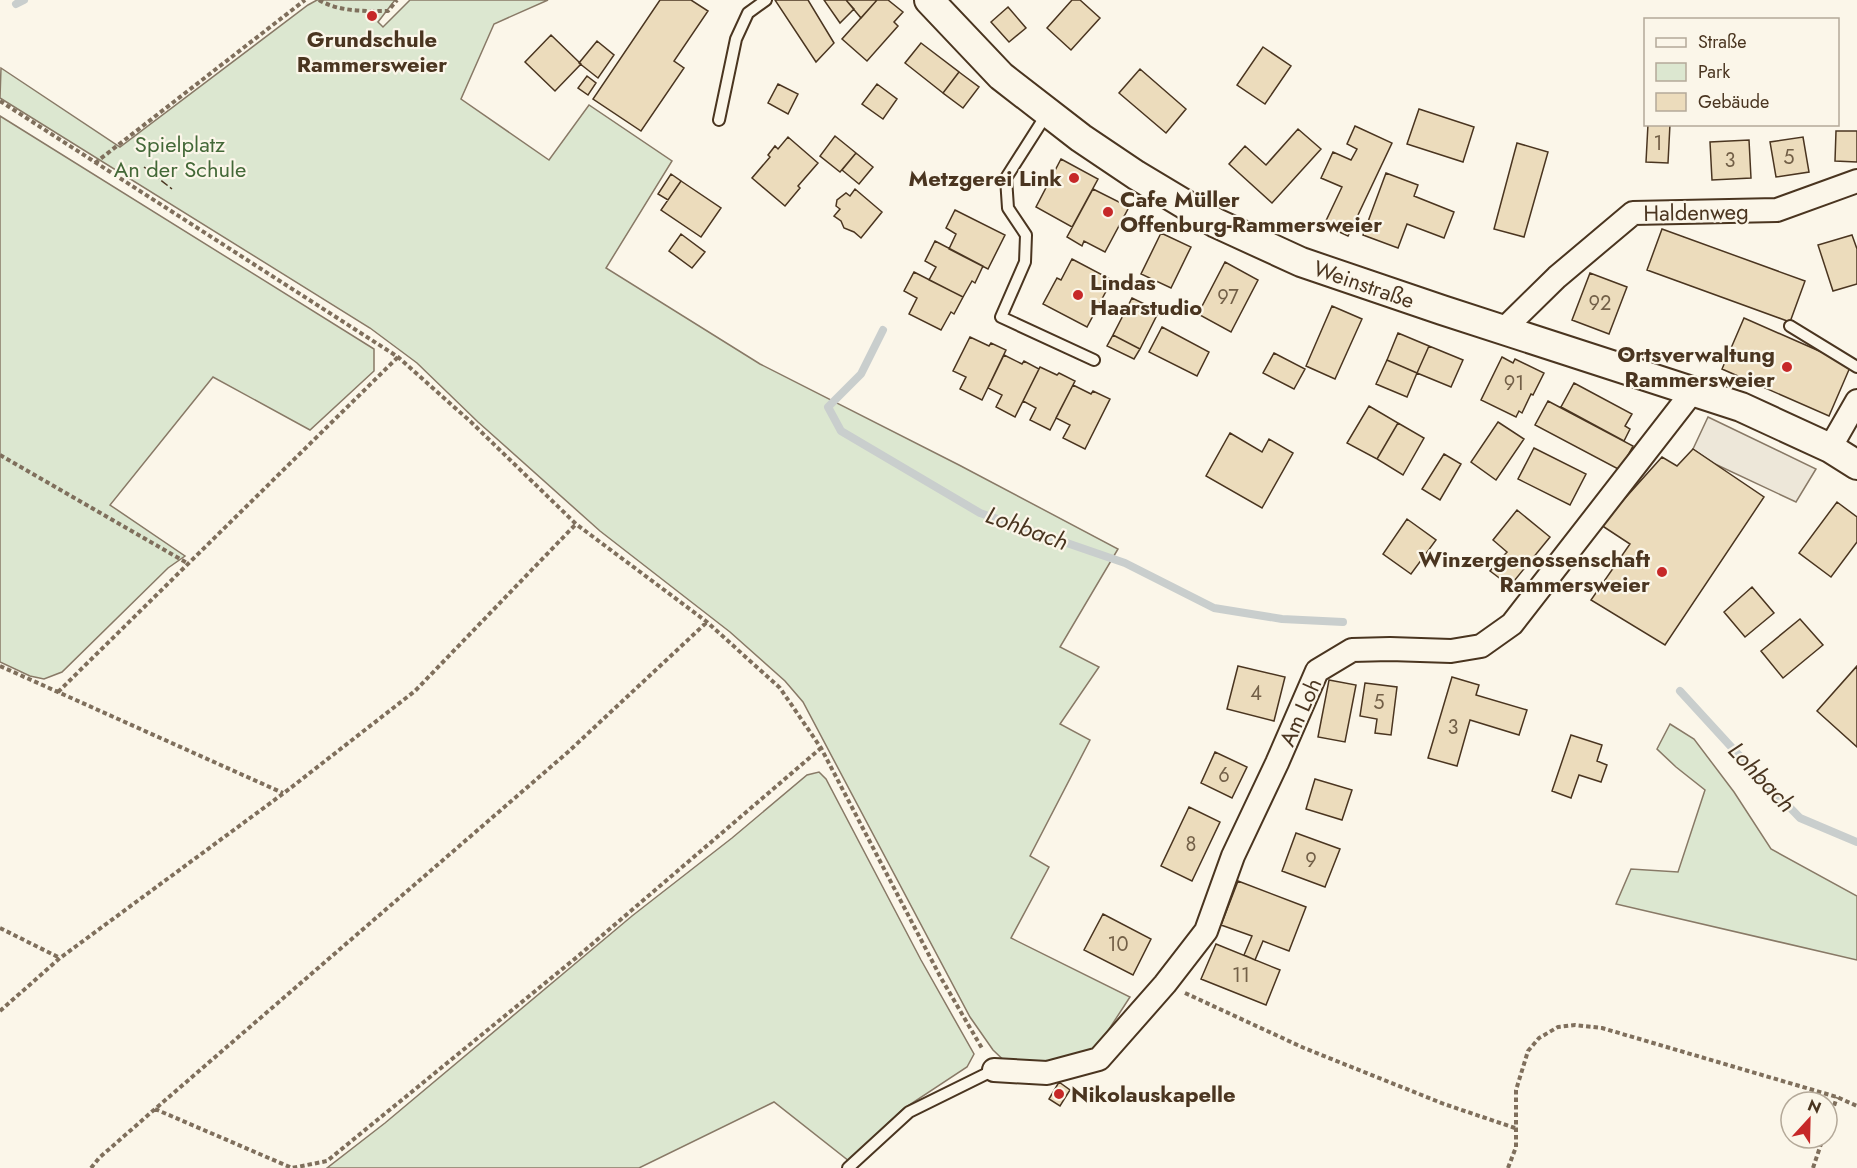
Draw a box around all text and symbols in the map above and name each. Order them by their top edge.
marker: Grundschule Rammersweier [365,9,379,23]
legend [1644,18,1839,126]
place label: Grundschule Rammersweier [297,23,447,80]
text: Straße [1698,29,1746,55]
text: Park [1698,59,1730,85]
text: Gebäude [1698,89,1769,115]
park label: Spielplatz An der Schule [114,128,246,185]
house number: 1 [1654,129,1663,158]
house number: 5 [1783,143,1795,172]
house number: 3 [1725,146,1736,175]
place label: Metzgerei Link [909,162,1062,194]
marker: Metzgerei Link [1067,171,1081,185]
place label: Cafe Müller Offenburg-Rammersweier [1120,183,1382,240]
street label: Haldenweg [1643,195,1749,229]
marker: Cafe Müller Offenburg-Rammersweier [1101,205,1115,219]
street label: Weinstraße [1309,252,1419,316]
place label: Lindas Haarstudio [1090,266,1202,323]
house number: 97 [1217,283,1239,312]
marker: Lindas Haarstudio [1071,288,1085,302]
house number: 92 [1589,289,1611,318]
place label: Ortsverwaltung Rammersweier [1617,338,1775,395]
marker: Ortsverwaltung Rammersweier [1780,360,1794,374]
house number: 91 [1504,369,1524,398]
water label: Lohbach [981,497,1073,559]
place label: Winzergenossenschaft Rammersweier [1419,543,1650,600]
marker: Winzergenossenschaft Rammersweier [1655,565,1669,579]
street label: Am Loh [1271,673,1329,751]
house number: 4 [1250,679,1262,708]
house number: 5 [1373,688,1385,717]
house number: 3 [1448,713,1459,742]
water label: Lohbach [1720,734,1804,820]
house number: 6 [1218,761,1230,790]
house number: 8 [1186,830,1196,859]
house number: 9 [1305,846,1317,875]
house number: 10 [1108,930,1129,959]
house number: 11 [1232,961,1250,990]
place label: Nikolauskapelle [1071,1078,1236,1110]
marker: Nikolauskapelle [1052,1087,1066,1101]
north arrow [1779,1090,1839,1150]
text: N [1804,1094,1825,1120]

